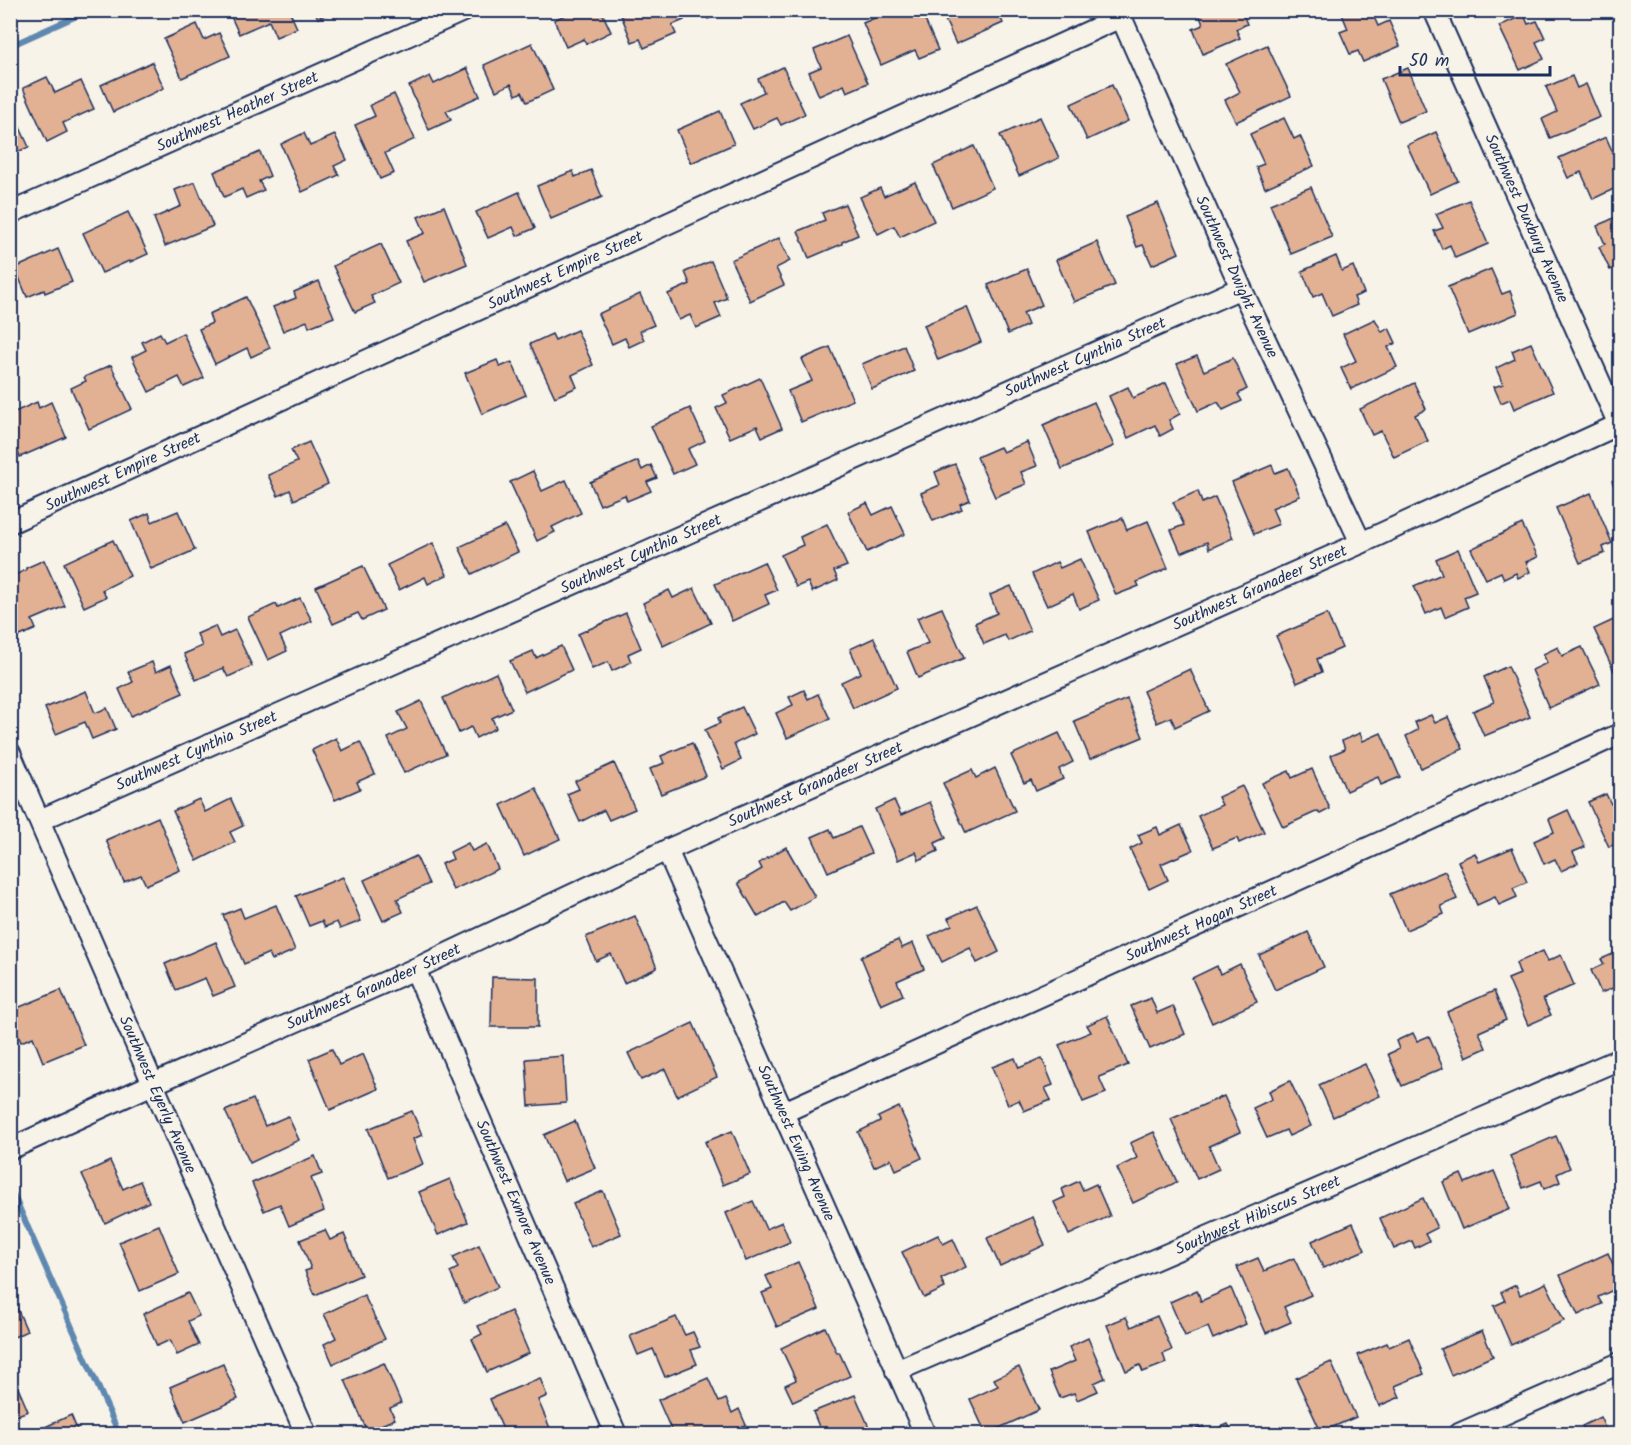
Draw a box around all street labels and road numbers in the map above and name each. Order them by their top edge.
street label: Southwest Heather Street [152,64,323,159]
street label: Southwest Duxbury Avenue [1478,130,1576,307]
street label: Southwest Dwight Avenue [1189,191,1285,362]
street label: Southwest Empire Street [483,223,648,317]
street label: Southwest Cynthia Street [1000,310,1171,404]
street label: Southwest Empire Street [41,425,206,518]
street label: Southwest Cynthia Street [556,507,726,601]
street label: Southwest Granadeer Street [1168,538,1352,637]
street label: Southwest Cynthia Street [112,704,282,798]
street label: Southwest Granadeer Street [724,734,907,834]
street label: Southwest Hogan Street [1121,878,1282,969]
street label: Southwest Granadeer Street [282,936,466,1037]
street label: Southwest Eyerly Avenue [112,1011,203,1177]
street label: Southwest Ewing Avenue [751,1060,842,1225]
street label: Southwest Exmore Avenue [469,1116,563,1289]
street label: Southwest Hibiscus Street [1171,1168,1345,1262]

